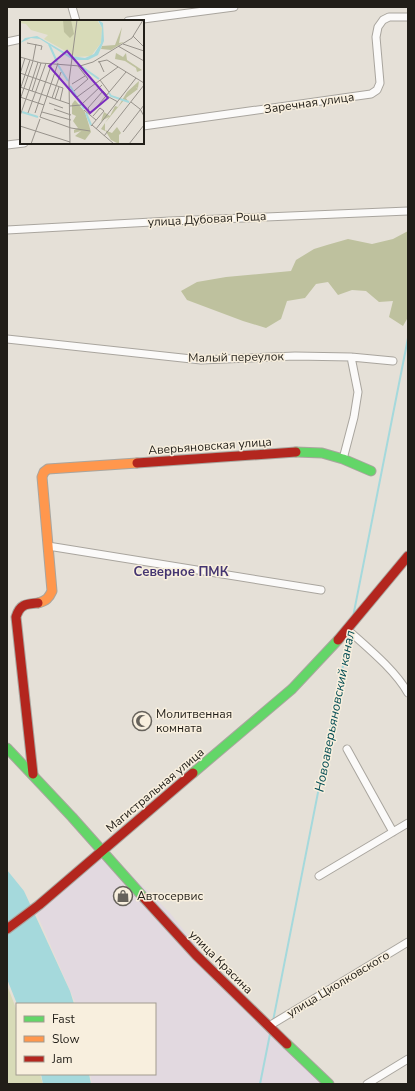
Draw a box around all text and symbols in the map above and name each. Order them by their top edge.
inset map [20,20,144,144]
street label: Заречная улица [263,89,355,117]
street label: улица Дубовая Роща [147,208,267,230]
street label: Малый переулок [188,348,285,366]
street label: Аверьяновская улица [148,434,272,458]
district label: Северное ПМК [134,563,229,581]
water label: Новоаверьяновский канал [310,629,359,794]
place label: Молитвенная комната [156,706,232,736]
mosque icon: Молитвенная комната [131,710,153,732]
street label: Магистральная улица [103,744,207,836]
shop icon: Автосервис [112,885,134,907]
place label: Автосервис [137,888,203,904]
street label: улица Красина [186,927,256,997]
street label: улица Циолковского [284,947,392,1021]
legend [16,1003,156,1075]
text: Fast [52,1011,75,1027]
text: Slow [52,1031,80,1047]
text: Jam [51,1051,73,1067]

